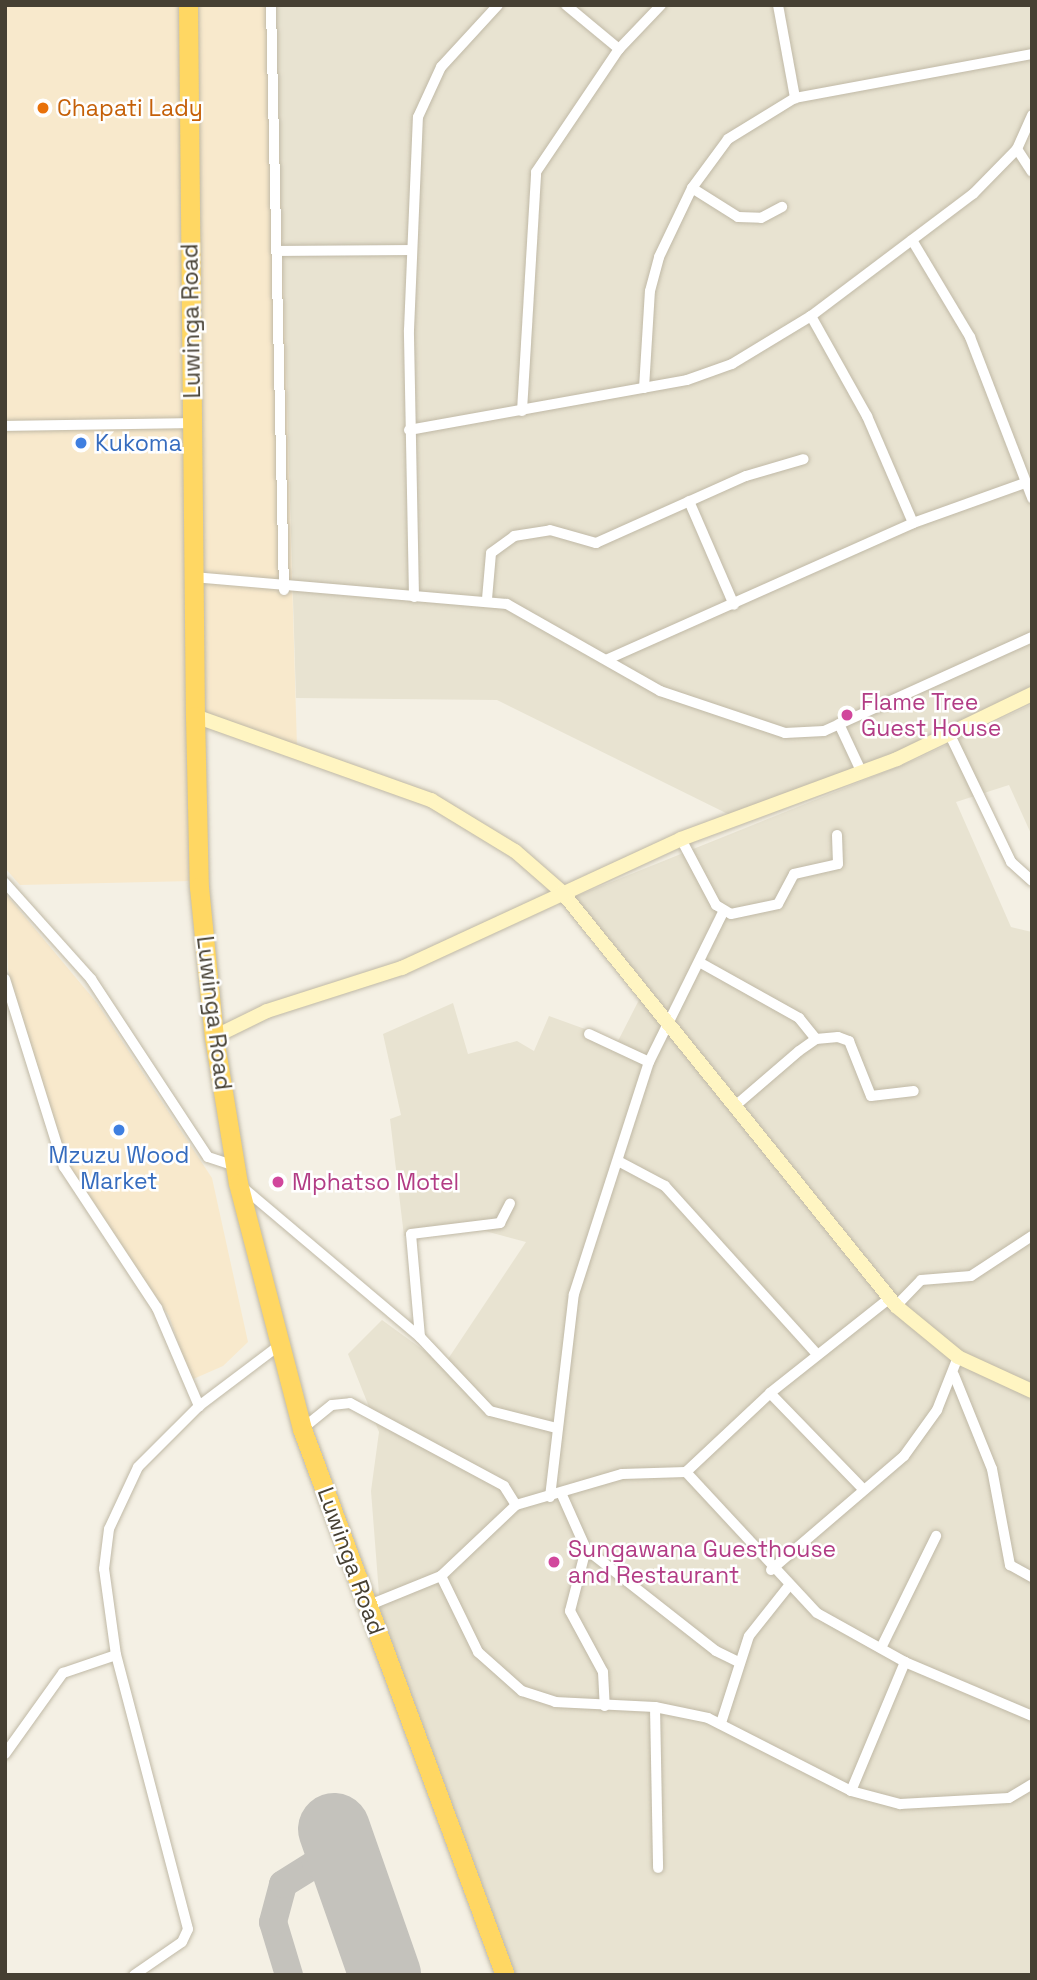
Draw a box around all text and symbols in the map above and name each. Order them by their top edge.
place label: Chapati Lady [57,94,203,122]
marker: Chapati Lady [35,100,51,116]
street label: Luwinga Road [176,243,206,399]
place label: Kukoma [95,429,182,457]
marker: Kukoma [73,435,89,451]
place label: Flame Tree Guest House [861,688,1001,742]
marker: Flame Tree Guest House [839,707,855,723]
street label: Luwinga Road [191,934,237,1092]
marker: Mzuzu Wood Market [111,1122,127,1138]
place label: Mzuzu Wood Market [49,1141,189,1195]
place label: Mphatso Motel [292,1168,459,1196]
marker: Mphatso Motel [270,1174,286,1190]
street label: Luwinga Road [312,1483,390,1639]
place label: Sungawana Guesthouse and Restaurant [568,1535,836,1589]
marker: Sungawana Guesthouse and Restaurant [546,1554,562,1570]

